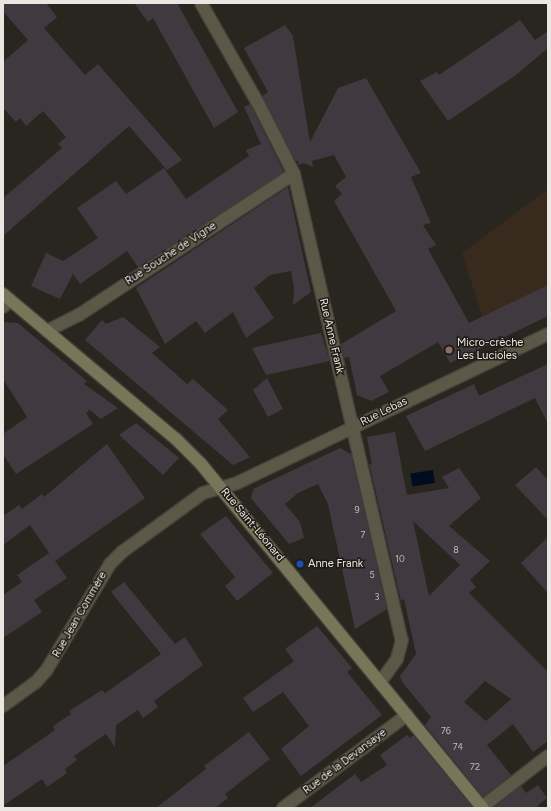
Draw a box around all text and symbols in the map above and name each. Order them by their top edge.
street label: Rue Souche de Vigne [123,220,219,288]
street label: Rue Anne Frank [316,297,346,375]
place label: Micro-crèche Les Lucioles [457,337,523,363]
marker: Micro-crèche Les Lucioles [444,345,454,355]
street label: Rue Lebas [358,395,410,429]
street label: Rue Saint-Léonard [218,486,286,564]
house number: 9 [354,505,360,515]
house number: 7 [361,530,365,540]
house number: 8 [453,545,459,555]
house number: 10 [395,554,405,564]
place label: Anne Frank [308,557,363,571]
marker: Anne Frank [295,559,305,569]
street label: Rue Jean Commère [50,570,110,660]
house number: 5 [369,570,375,580]
house number: 3 [375,592,379,602]
street label: Rue de la Devansaye [301,726,389,798]
house number: 76 [441,726,451,736]
house number: 74 [453,742,463,752]
house number: 72 [470,762,480,772]

